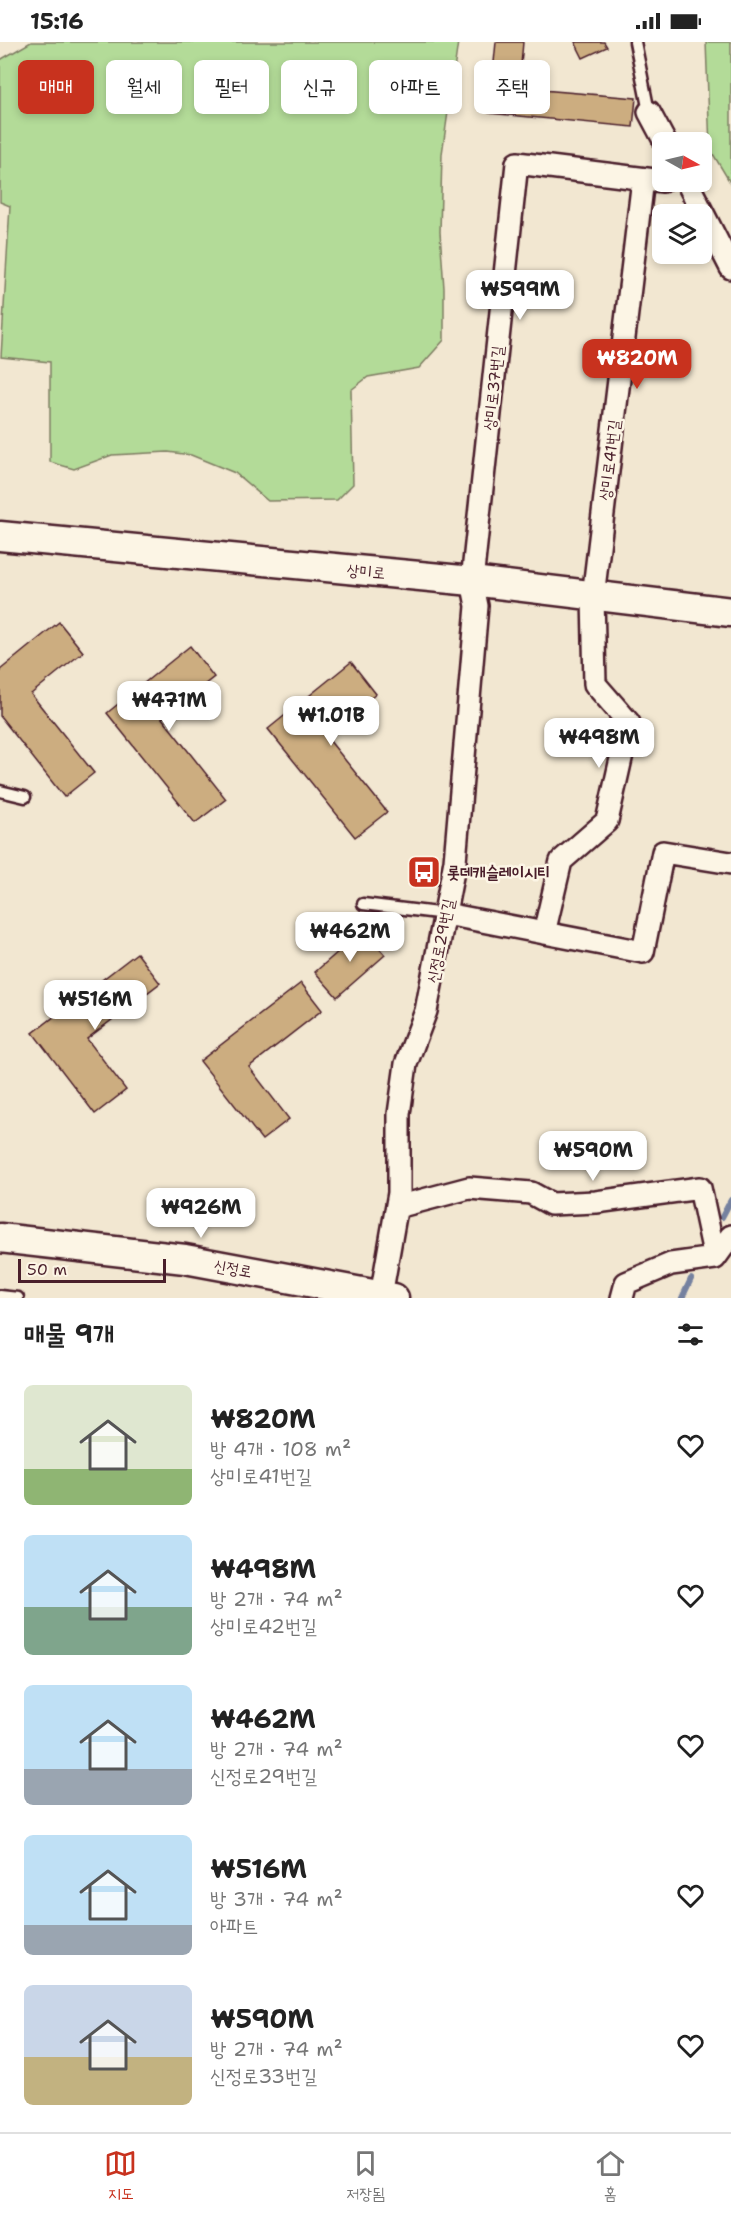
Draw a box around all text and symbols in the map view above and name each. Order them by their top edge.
text: 15:16 [30,7,84,36]
chip: 매매 [18,60,94,114]
chip: 월세 [106,60,182,114]
chip: 필터 [194,60,269,114]
chip: 신규 [281,60,357,114]
chip: 아파트 [369,60,462,114]
chip: 주택 [474,60,550,114]
north arrow [652,132,712,192]
map controls [652,132,712,264]
button: layers [652,204,712,264]
pin: ₩599M [478,270,562,321]
text: ₩599M [480,276,560,302]
pin: ₩820M [595,339,679,390]
street label: 상미로37번길 [479,344,508,432]
text: ₩820M [596,345,678,371]
street label: 상미로41번길 [594,418,625,502]
street label: 상미로 [346,559,386,584]
pin: ₩471M [127,681,211,732]
text: ₩471M [131,687,207,713]
pin: ₩1.01B [282,696,380,747]
text: ₩1.01B [297,702,365,728]
pin: ₩498M [557,718,641,769]
text: ₩498M [558,724,640,750]
bus stop icon: 롯데캐슬레이시티 [406,854,442,890]
place label: 롯데캐슬레이시티 [447,862,550,883]
street label: 신정로29번길 [422,897,459,985]
pin: ₩462M [308,912,392,963]
text: ₩462M [309,918,391,944]
pin: ₩516M [53,980,137,1031]
text: ₩516M [58,986,132,1012]
pin: ₩590M [551,1131,635,1182]
text: ₩590M [553,1137,633,1163]
pin: ₩926M [159,1188,243,1239]
text: ₩926M [160,1194,242,1220]
street label: 신정로 [212,1255,254,1282]
scale bar [18,1256,166,1284]
text: 50 m [27,1259,67,1280]
text: 매물 9개 [24,1316,114,1351]
icon: filters [674,1318,707,1351]
text: ₩820M [210,1401,316,1436]
icon: home [72,1409,144,1481]
icon: heart [674,1429,707,1462]
text: 방 4개 · 108 m² [210,1436,351,1462]
text: 상미로41번길 [210,1463,312,1489]
text: ₩498M [210,1551,316,1586]
icon: home [72,1559,144,1631]
icon: heart [674,1579,707,1612]
text: 방 2개 · 74 m² [210,1586,343,1612]
text: 상미로42번길 [210,1613,317,1639]
text: ₩462M [210,1701,316,1736]
icon: home [72,1709,144,1781]
icon: heart [674,1729,707,1762]
text: 방 2개 · 74 m² [210,1736,343,1762]
text: 신정로29번길 [210,1763,317,1789]
text: ₩516M [210,1851,307,1886]
icon: home [72,1859,144,1931]
icon: heart [674,1879,707,1912]
text: 방 3개 · 74 m² [210,1886,343,1912]
text: 아파트 [210,1913,258,1939]
text: ₩590M [210,2001,314,2036]
icon: home [72,2009,144,2081]
icon: heart [674,2029,707,2062]
text: 방 2개 · 74 m² [210,2036,343,2062]
text: 신정로33번길 [210,2063,317,2089]
tab: 지도 [104,2147,137,2204]
tab: 저장됨 [346,2147,385,2204]
tab: 홈 [594,2147,627,2204]

